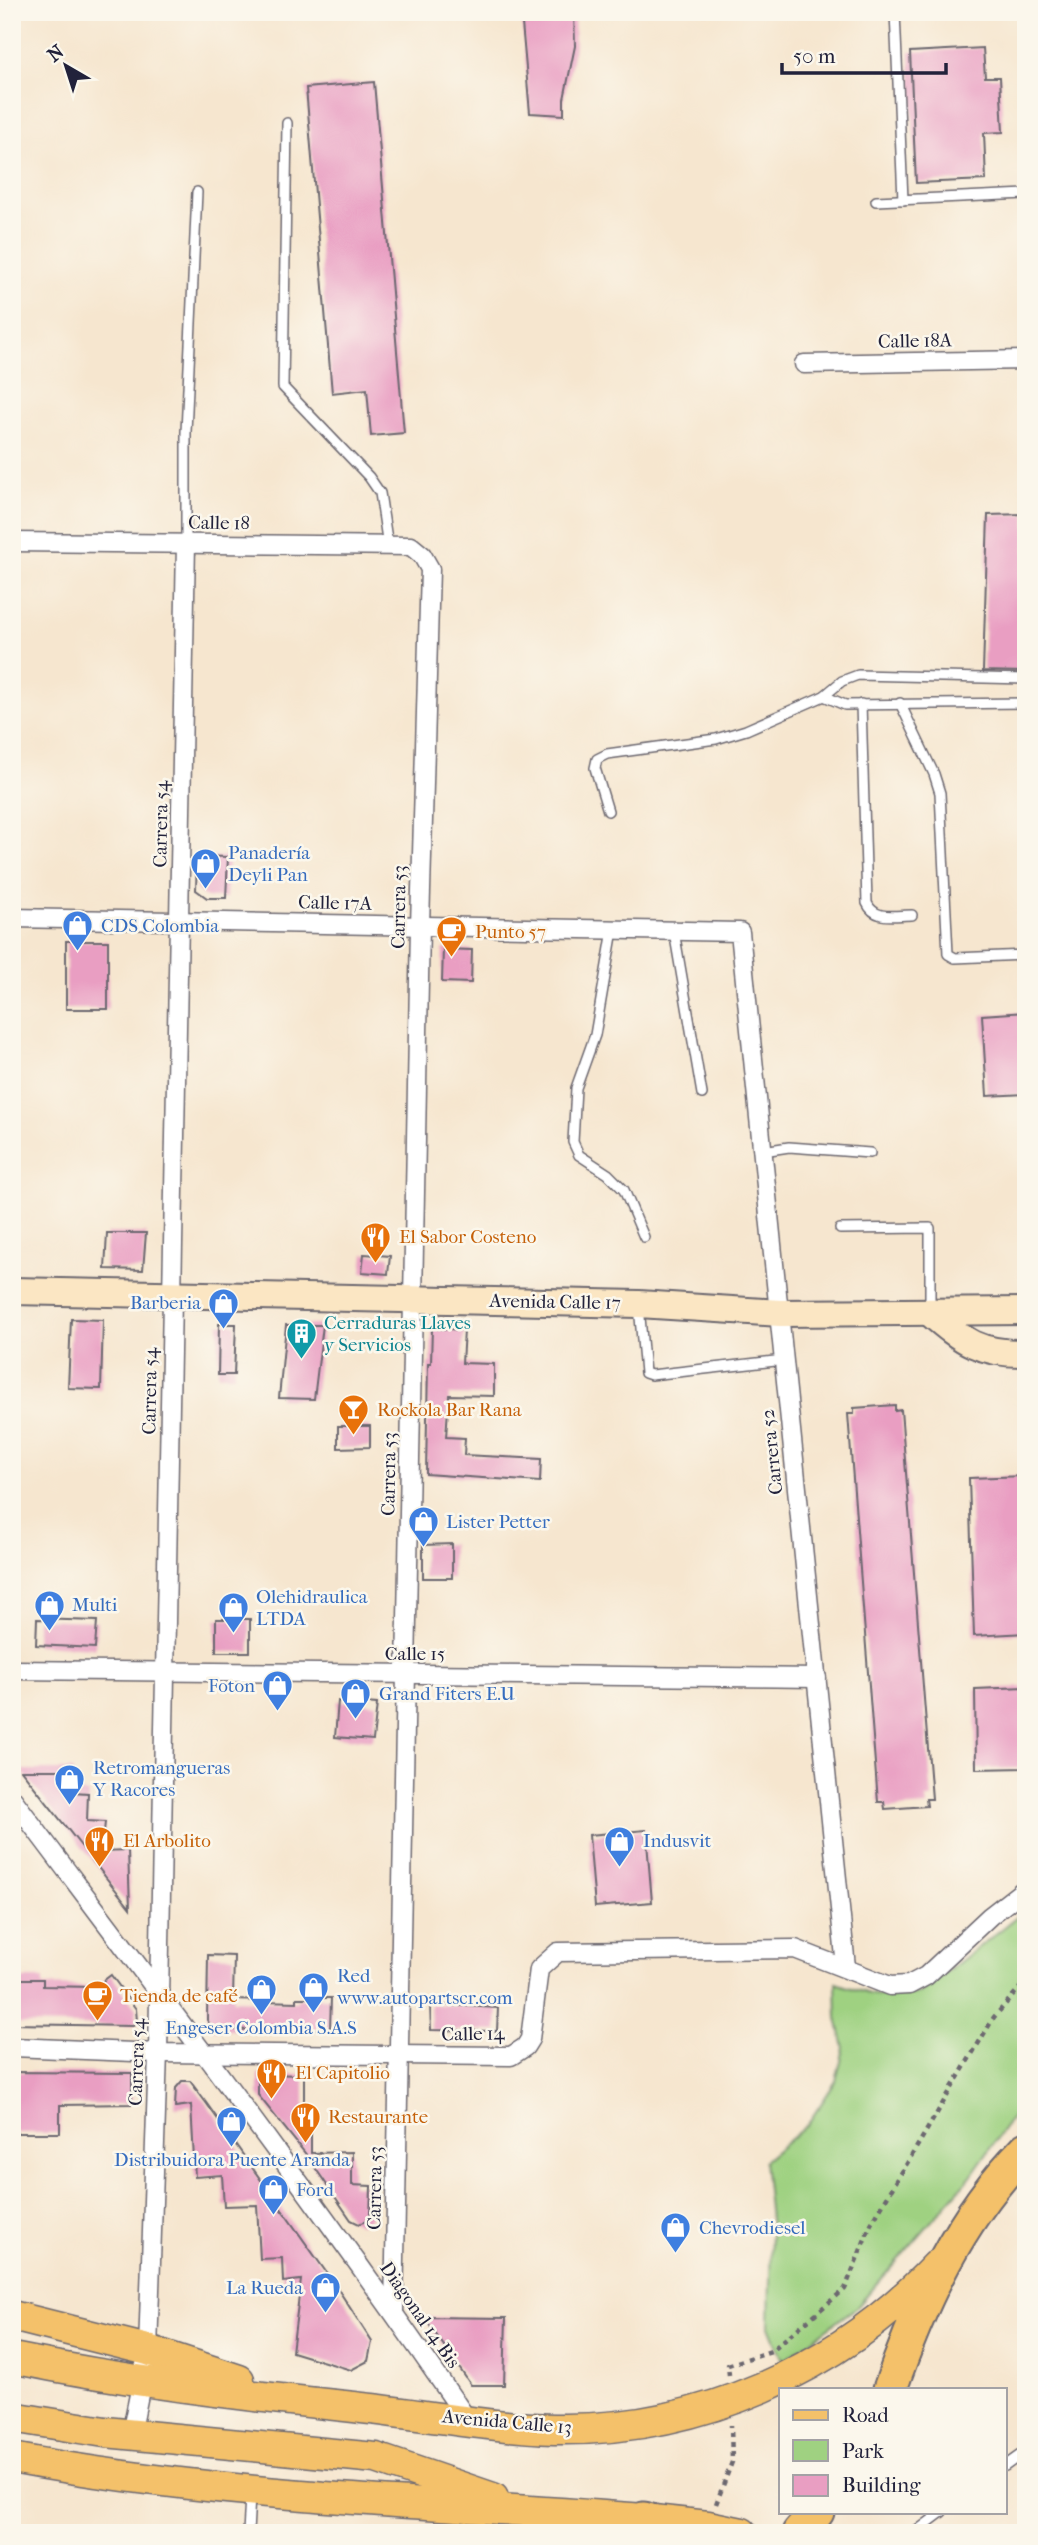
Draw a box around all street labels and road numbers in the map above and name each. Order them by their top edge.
street label: Calle 18A [878,329,953,353]
street label: Calle 18 [188,511,250,535]
street label: Carrera 54 [149,779,173,868]
street label: Carrera 53 [387,865,411,949]
street label: Calle 17A [298,891,373,915]
street label: Avenida Calle 17 [488,1290,621,1314]
street label: Carrera 54 [138,1346,162,1435]
street label: Carrera 52 [757,1408,787,1496]
street label: Carrera 53 [377,1432,401,1516]
street label: Calle 15 [385,1643,445,1665]
street label: Carrera 54 [124,2017,150,2106]
street label: Calle 14 [441,2022,506,2046]
street label: Carrera 53 [363,2146,387,2230]
street label: Diagonal 14 Bis [375,2258,465,2372]
street label: Avenida Calle 13 [440,2405,573,2439]

